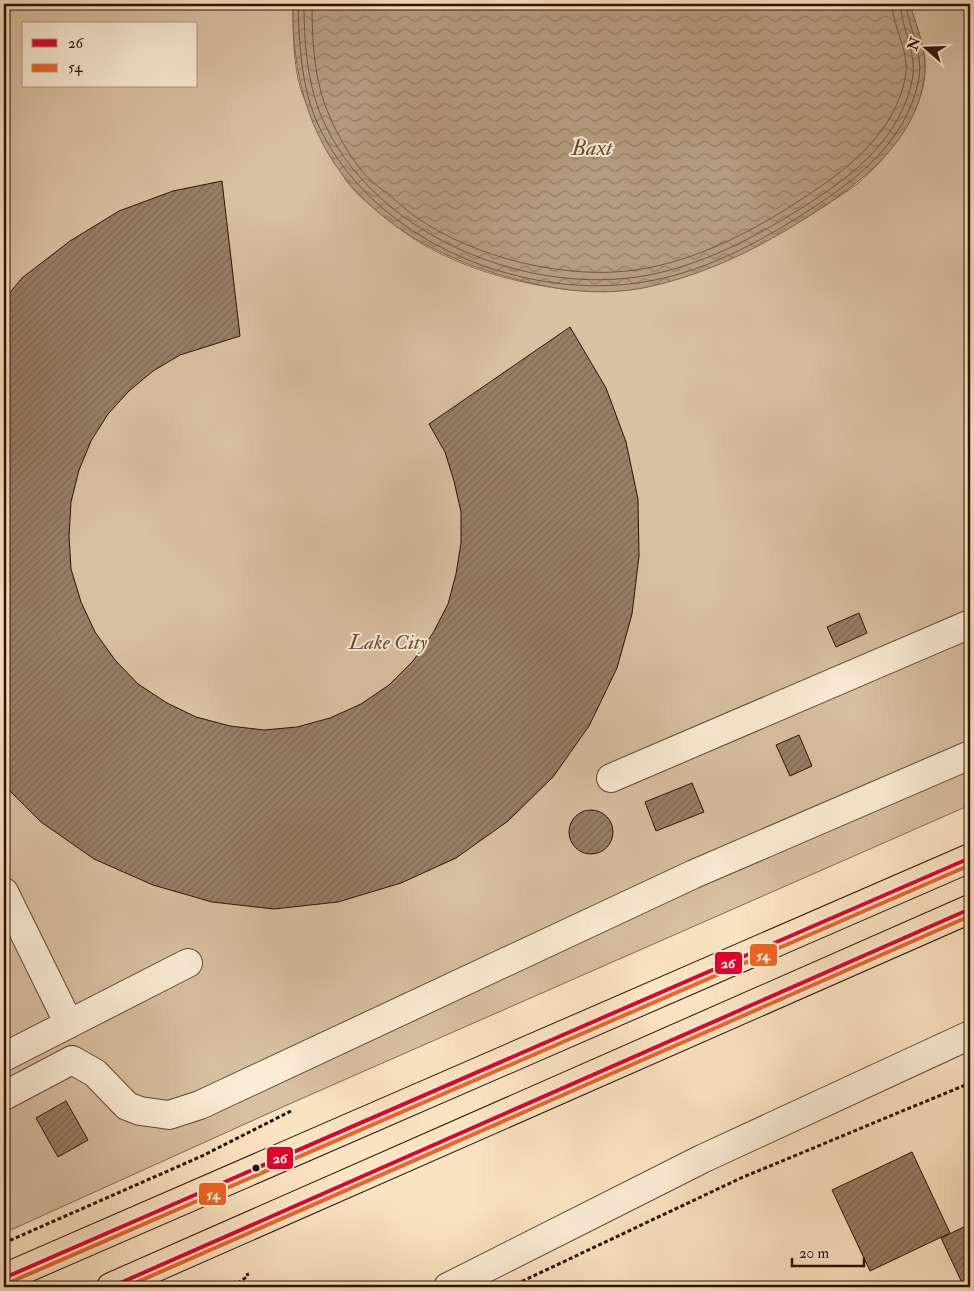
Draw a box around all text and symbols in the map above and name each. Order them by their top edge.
legend [22,22,198,88]
north arrow [902,22,952,72]
text: 26 [68,34,85,53]
text: N [904,34,925,53]
text: 54 [68,58,83,77]
water label: Baхt [571,134,614,162]
park label: Lake City [348,629,428,656]
line badge: 54 [749,943,778,967]
text: 54 [756,947,771,964]
line badge: 26 [714,951,743,975]
text: 26 [721,955,736,972]
line badge: 26 [266,1146,294,1170]
text: 26 [273,1150,288,1167]
unlabelled marker [251,1163,261,1173]
line badge: 54 [198,1182,227,1206]
text: 54 [206,1186,221,1203]
scale bar [792,1236,864,1268]
text: 20 m [799,1244,829,1263]

